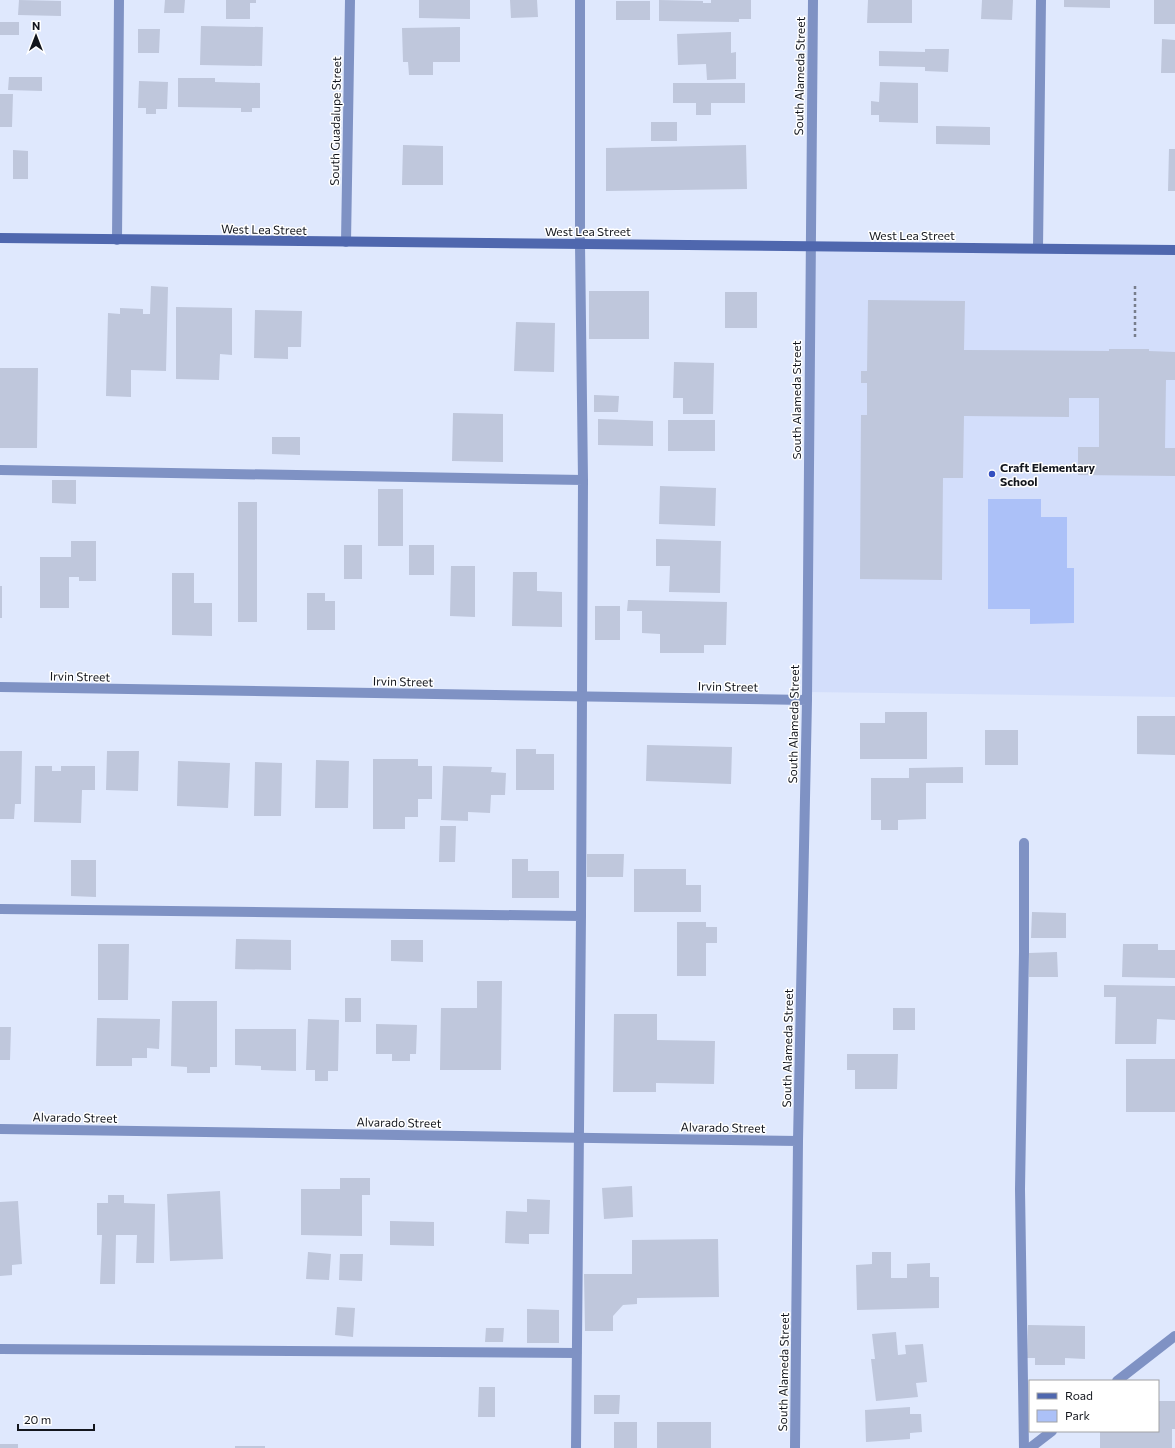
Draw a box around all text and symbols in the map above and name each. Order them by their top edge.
north arrow [16,16,56,56]
street label: South Alameda Street [791,16,807,136]
text: N [32,19,40,32]
street label: South Guadalupe Street [327,56,343,186]
street label: West Lea Street [221,221,307,237]
street label: West Lea Street [545,224,631,238]
street label: West Lea Street [869,228,955,242]
street label: South Alameda Street [789,341,803,459]
place label: Craft Elementary School [1000,460,1095,488]
marker: Craft Elementary School [987,469,997,479]
street label: South Alameda Street [785,664,801,784]
street label: Irvin Street [50,668,110,684]
street label: Irvin Street [373,673,433,689]
street label: Irvin Street [698,678,758,694]
street label: South Alameda Street [779,988,795,1108]
street label: Alvarado Street [32,1109,118,1125]
street label: Alvarado Street [356,1114,442,1130]
street label: Alvarado Street [680,1119,766,1135]
street label: South Alameda Street [775,1312,791,1432]
legend [1029,1380,1159,1432]
text: Road [1065,1388,1093,1402]
scale bar [18,1406,94,1432]
text: Park [1065,1408,1091,1422]
text: 20 m [24,1412,51,1426]

